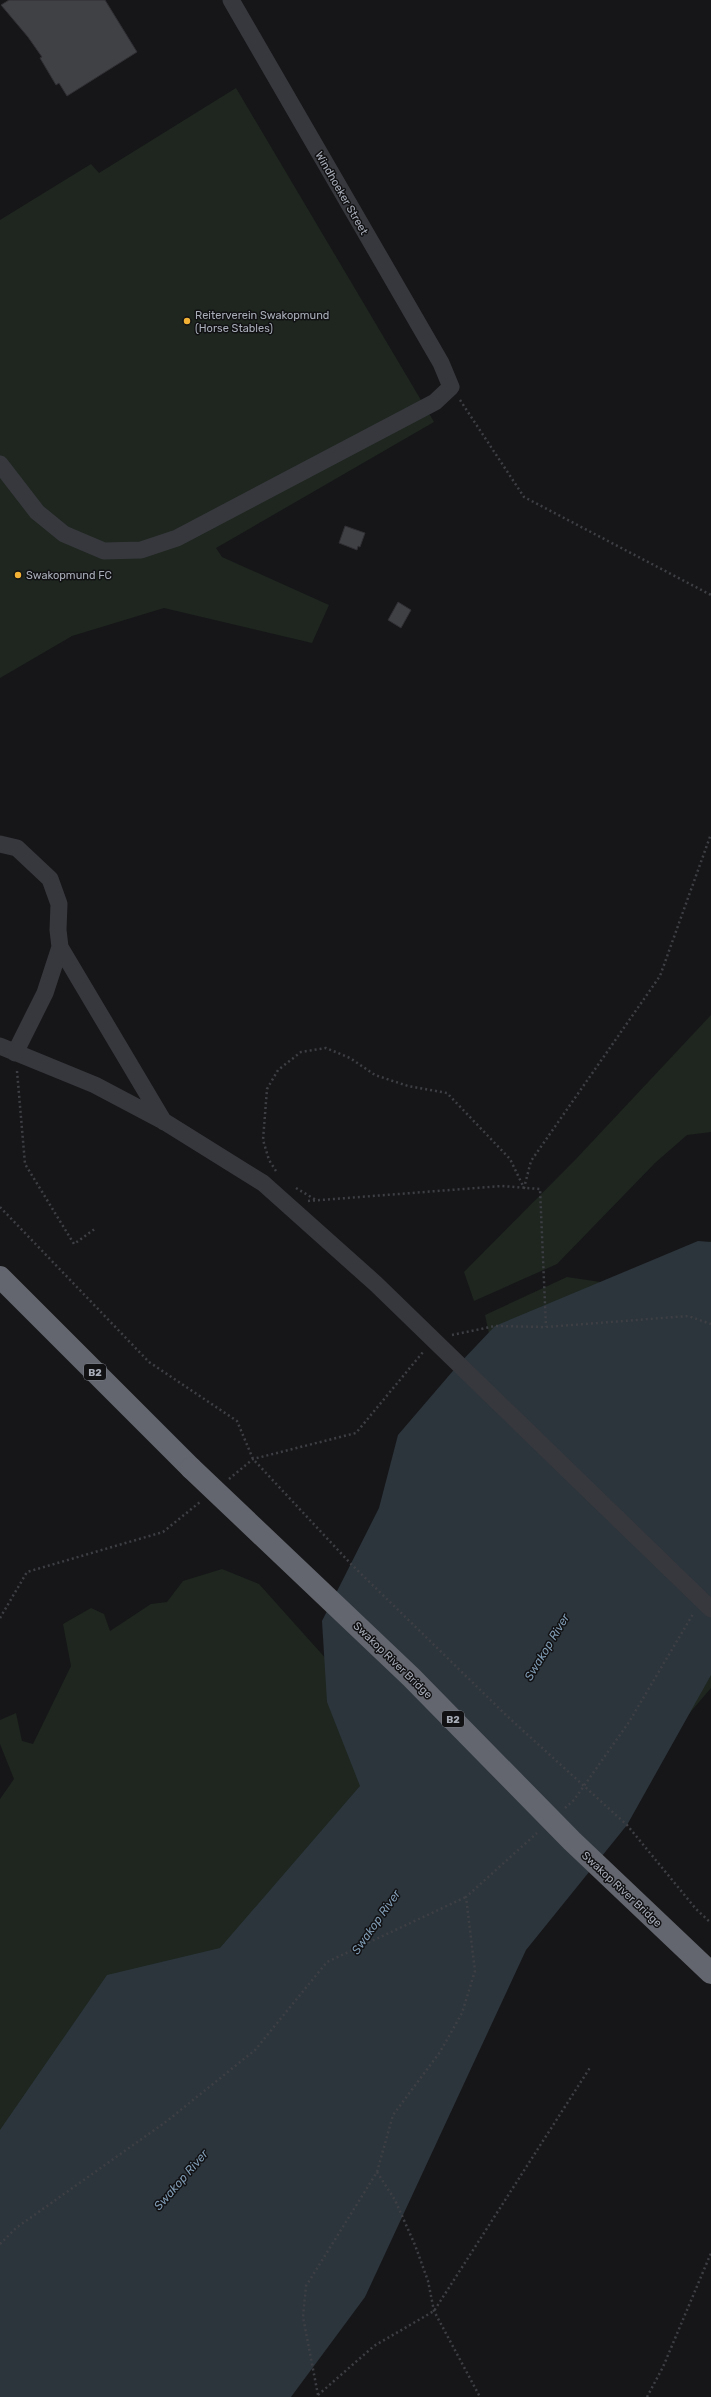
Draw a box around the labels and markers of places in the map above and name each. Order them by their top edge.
place label: Reiterverein Swakopmund (Horse Stables) [195,309,329,335]
marker: Reiterverein Swakopmund (Horse Stables) [182,316,192,326]
place label: Swakopmund FC [26,569,112,582]
marker: Swakopmund FC [13,570,23,580]

